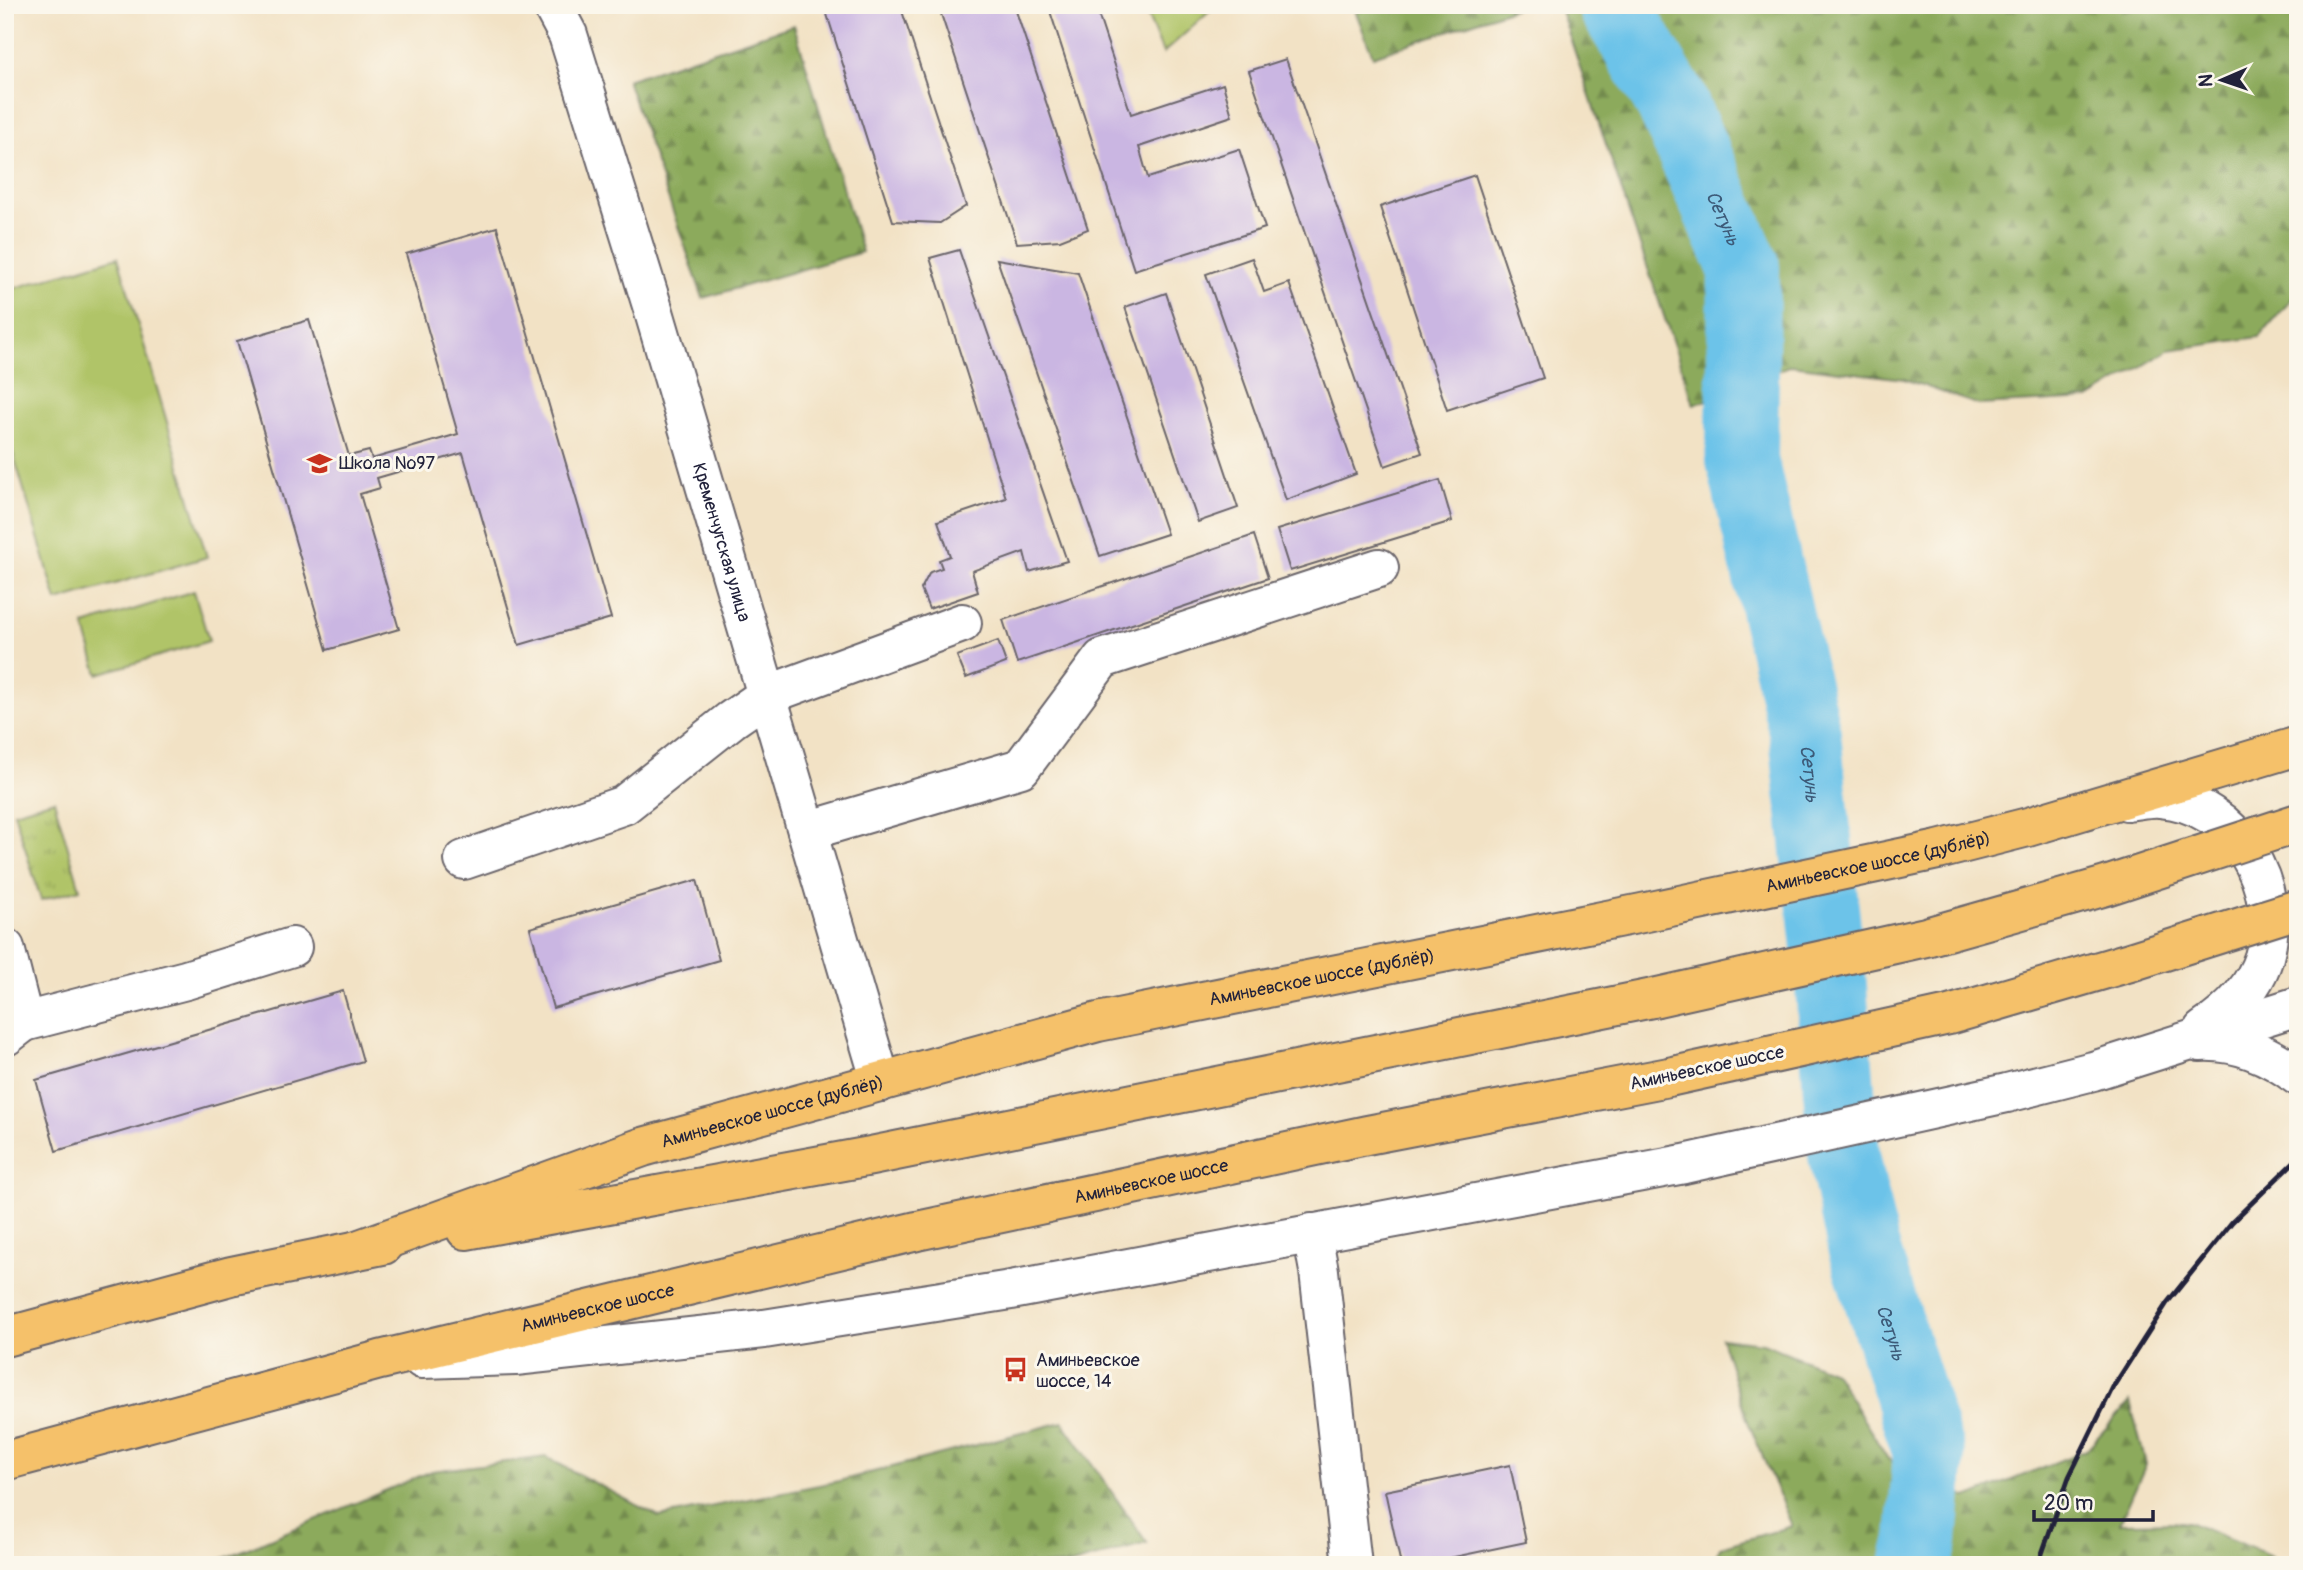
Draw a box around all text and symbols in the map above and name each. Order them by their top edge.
north arrow [2188,46,2258,116]
text: N [2194,74,2218,87]
water label: Сетунь [1700,188,1745,250]
school or university icon: Школа №97 [305,449,333,477]
place label: Школа №97 [339,452,436,475]
street label: Кременчугская улица [688,460,756,624]
water label: Сетунь [1794,744,1824,803]
street label: Аминьевское шоссе (дублёр) [1763,826,1993,898]
street label: Аминьевское шоссе (дублёр) [1207,943,1437,1011]
street label: Аминьевское шоссе [1628,1040,1786,1096]
street label: Аминьевское шоссе (дублёр) [658,1070,886,1153]
street label: Аминьевское шоссе [1072,1153,1230,1209]
street label: Аминьевское шоссе [518,1278,677,1337]
water label: Сетунь [1870,1302,1911,1364]
place label: Аминьевское шоссе, 14 [1036,1349,1140,1393]
bus stop icon: Аминьевское шоссе, 14 [1002,1356,1030,1384]
scale bar [2034,1479,2152,1523]
text: 20 m [2044,1490,2093,1517]

